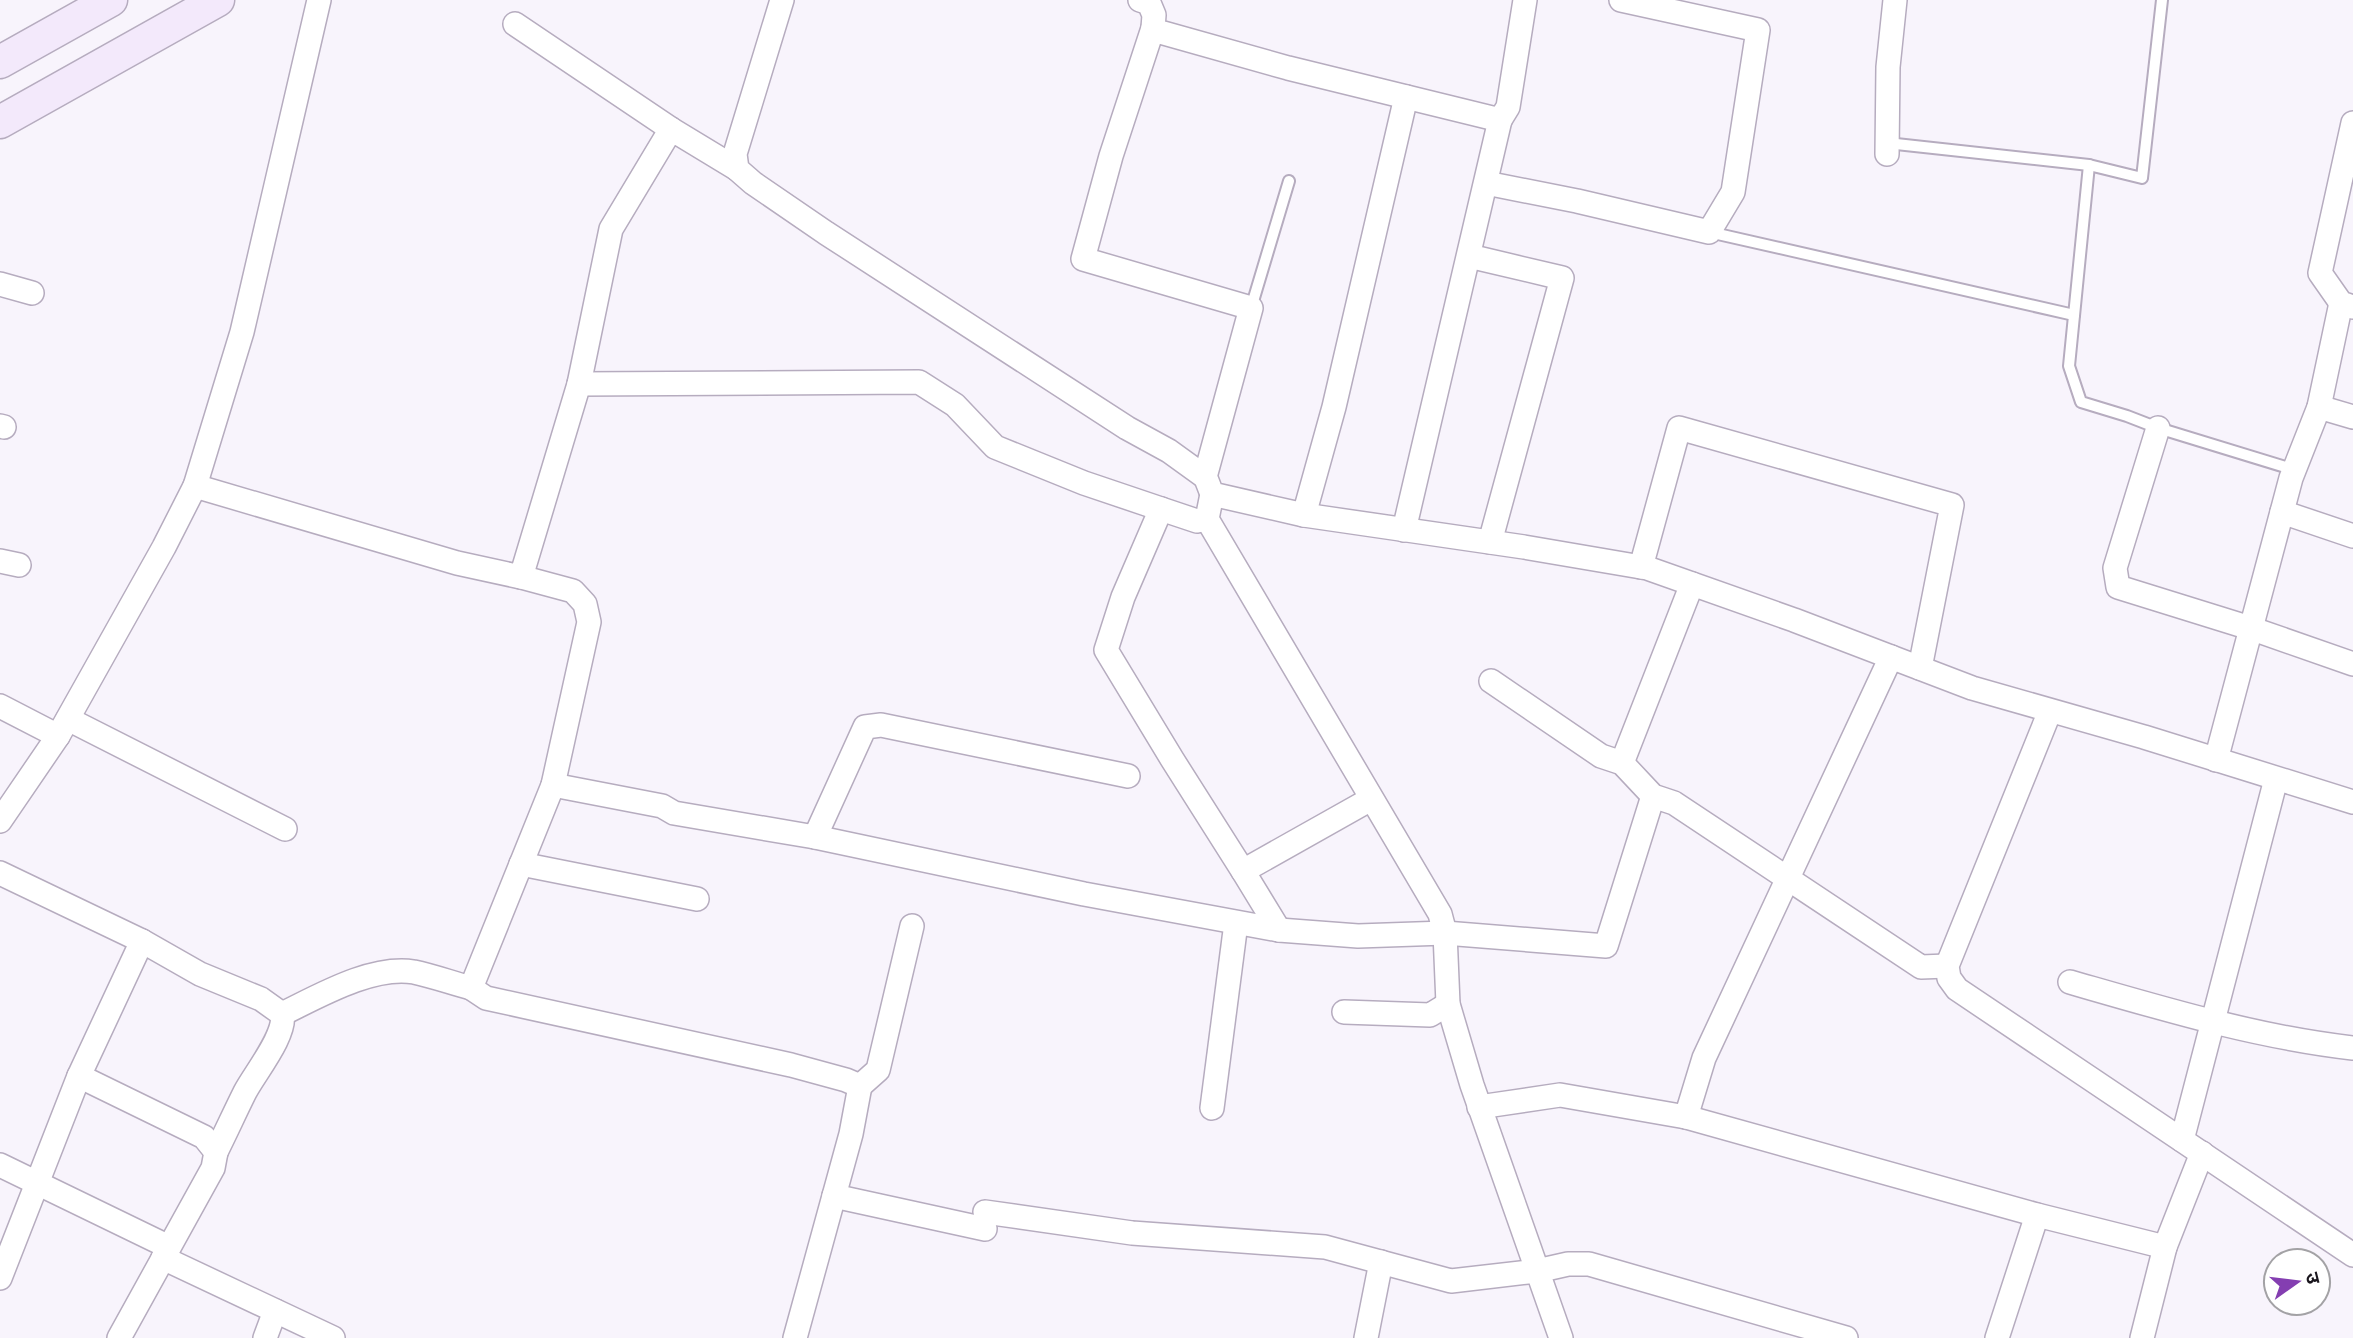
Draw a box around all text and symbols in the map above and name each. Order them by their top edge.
north arrow [2262,1247,2332,1317]
text: उ [2301,1270,2326,1287]

